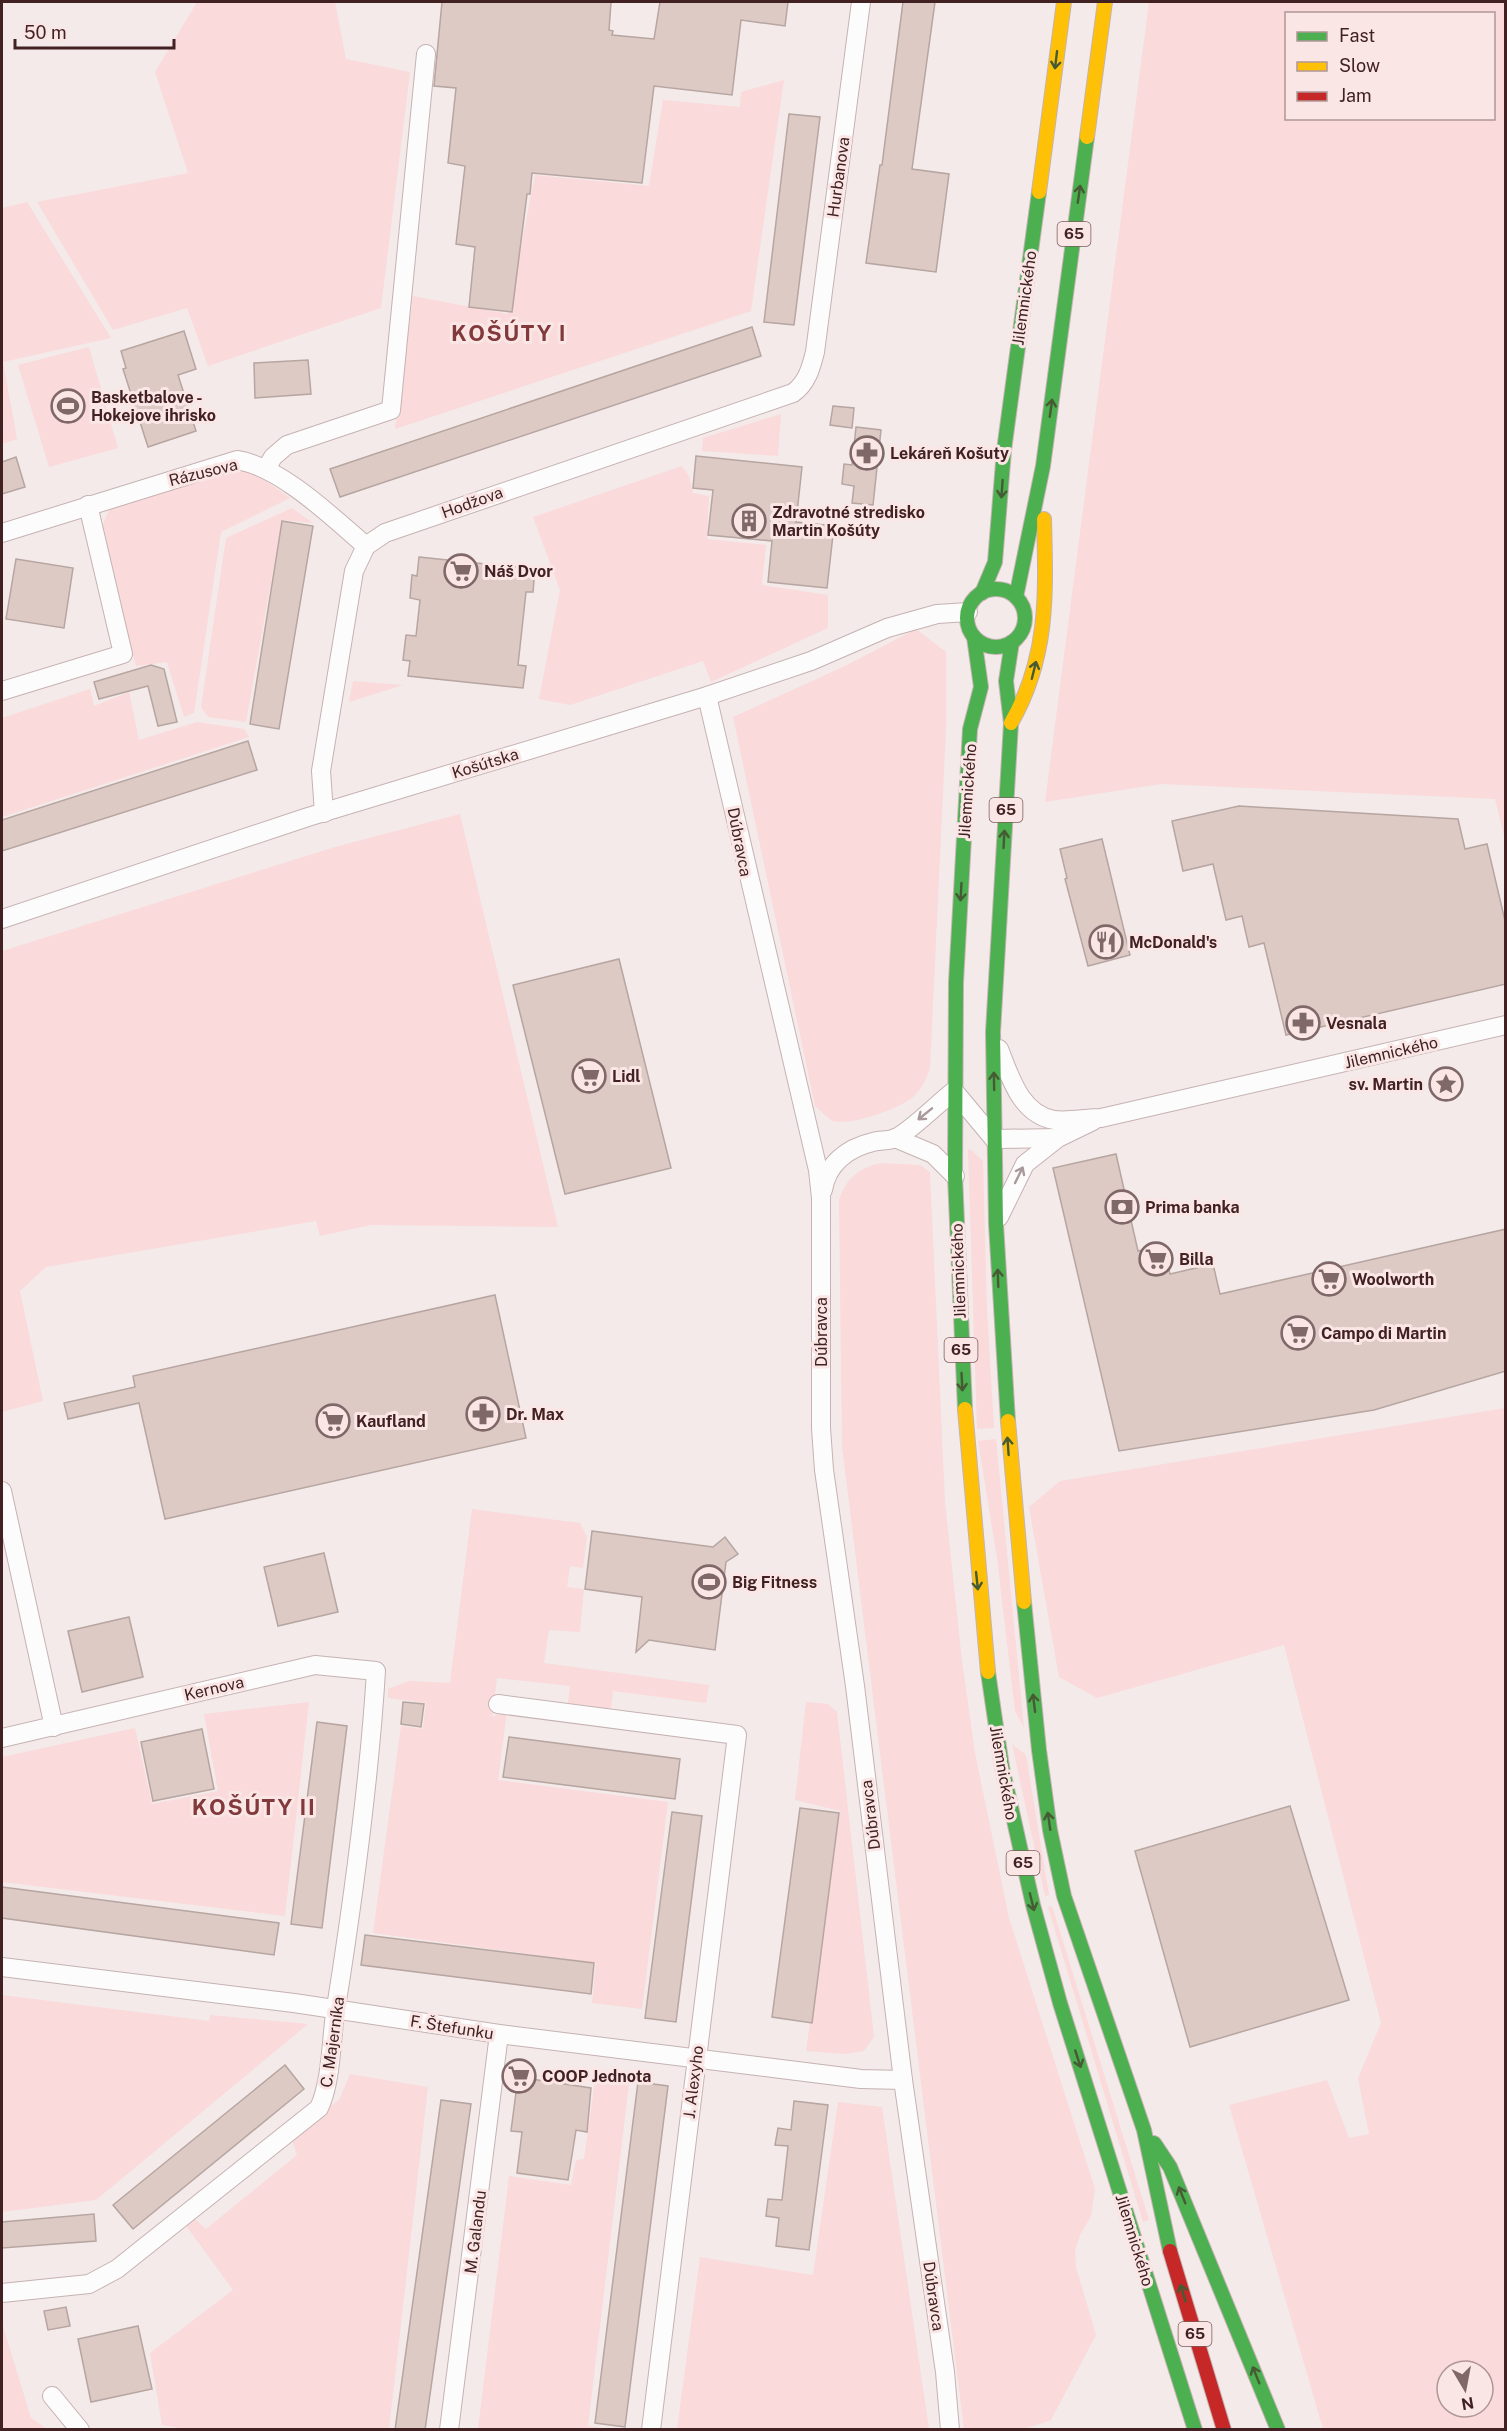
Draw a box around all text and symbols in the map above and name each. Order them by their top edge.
scale bar [15,12,174,50]
legend [1285,12,1495,120]
text: 50 m [24,22,67,43]
text: Fast [1339,25,1375,46]
one-way arrow [1051,49,1062,69]
text: Slow [1339,55,1380,76]
text: Jam [1339,85,1372,106]
street label: Hurbanova [823,136,854,219]
one-way arrow [1074,185,1085,205]
road number: 65 [1058,222,1090,246]
street label: Jilemnického [1008,250,1041,347]
district label: KOŠÚTY I [451,319,567,346]
sports icon: Basketbalove - Hokejove ihrisko [50,388,86,424]
place label: Basketbalove - Hokejove ihrisko [91,388,216,425]
one-way arrow [1045,399,1056,419]
pharmacy icon: Lekáreň Košuty [849,435,885,471]
place label: Lekáreň Košuty [890,444,1009,463]
street label: Rázusova [167,455,239,490]
one-way arrow [996,479,1007,499]
street label: Hodžova [439,483,505,522]
building icon: Zdravotné stredisko Martin Košúty [731,503,767,539]
place label: Zdravotné stredisko Martin Košúty [772,503,925,540]
supermarket icon: Náš Dvor [443,553,479,589]
place label: Náš Dvor [484,562,553,581]
one-way arrow [1028,661,1040,680]
street label: Jilemnického [955,743,980,839]
street label: Košútska [449,744,521,783]
road number: 65 [990,798,1022,822]
street label: Dúbravca [724,806,756,878]
one-way arrow [999,829,1010,849]
one-way arrow [955,882,966,902]
restaurant icon: McDonald's [1088,924,1124,960]
place label: McDonald's [1129,933,1217,952]
pharmacy icon: Vesnala [1285,1005,1321,1041]
place label: Vesnala [1326,1014,1387,1033]
street label: Jilemnického [1343,1033,1440,1072]
supermarket icon: Lidl [571,1058,607,1094]
place icon: sv. Martin [1428,1066,1464,1102]
place label: Lidl [612,1067,641,1086]
one-way arrow [988,1071,999,1091]
place label: sv. Martin [1349,1075,1423,1094]
one-way arrow [917,1108,933,1121]
one-way arrow [1014,1167,1026,1185]
bank icon: Prima banka [1104,1189,1140,1225]
place label: Prima banka [1145,1198,1240,1217]
street label: Jilemnického [947,1223,970,1319]
supermarket icon: Billa [1138,1241,1174,1277]
place label: Billa [1179,1250,1214,1269]
supermarket icon: Woolworth [1311,1261,1347,1297]
one-way arrow [992,1269,1004,1289]
place label: Woolworth [1352,1270,1434,1289]
street label: Dúbravca [812,1297,831,1367]
supermarket icon: Campo di Martin [1280,1315,1316,1351]
place label: Campo di Martin [1321,1324,1446,1343]
road number: 65 [944,1338,978,1362]
one-way arrow [957,1371,968,1391]
pharmacy icon: Dr. Max [465,1396,501,1432]
supermarket icon: Kaufland [315,1403,351,1439]
place label: Dr. Max [506,1405,565,1424]
place label: Kaufland [356,1412,426,1431]
one-way arrow [1003,1436,1014,1456]
sports icon: Big Fitness [691,1564,727,1600]
one-way arrow [972,1571,983,1591]
place label: Big Fitness [732,1573,817,1592]
street label: Kernova [182,1672,246,1705]
one-way arrow [1028,1694,1039,1713]
street label: Jilemnického [986,1724,1021,1822]
street label: Dúbravca [857,1779,884,1851]
district label: KOŠÚTY II [192,1793,316,1820]
one-way arrow [1044,1812,1055,1832]
road number: 65 [1006,1851,1040,1875]
one-way arrow [1027,1892,1038,1911]
street label: C. Majerníka [317,1995,348,2089]
street label: F. Štefunku [409,2011,495,2043]
street label: J. Alexyho [680,2044,707,2120]
one-way arrow [1073,2049,1084,2068]
supermarket icon: COOP Jednota [501,2058,537,2094]
place label: COOP Jednota [542,2067,651,2086]
one-way arrow [1176,2186,1187,2205]
street label: M. Galandu [461,2189,490,2275]
street label: Jilemnického [1111,2192,1158,2289]
street label: Dúbravca [919,2260,948,2332]
one-way arrow [1176,2284,1187,2303]
road number: 65 [1178,2322,1212,2346]
north arrow [1435,2359,1495,2419]
one-way arrow [1250,2367,1261,2385]
text: N [1460,2393,1475,2414]

